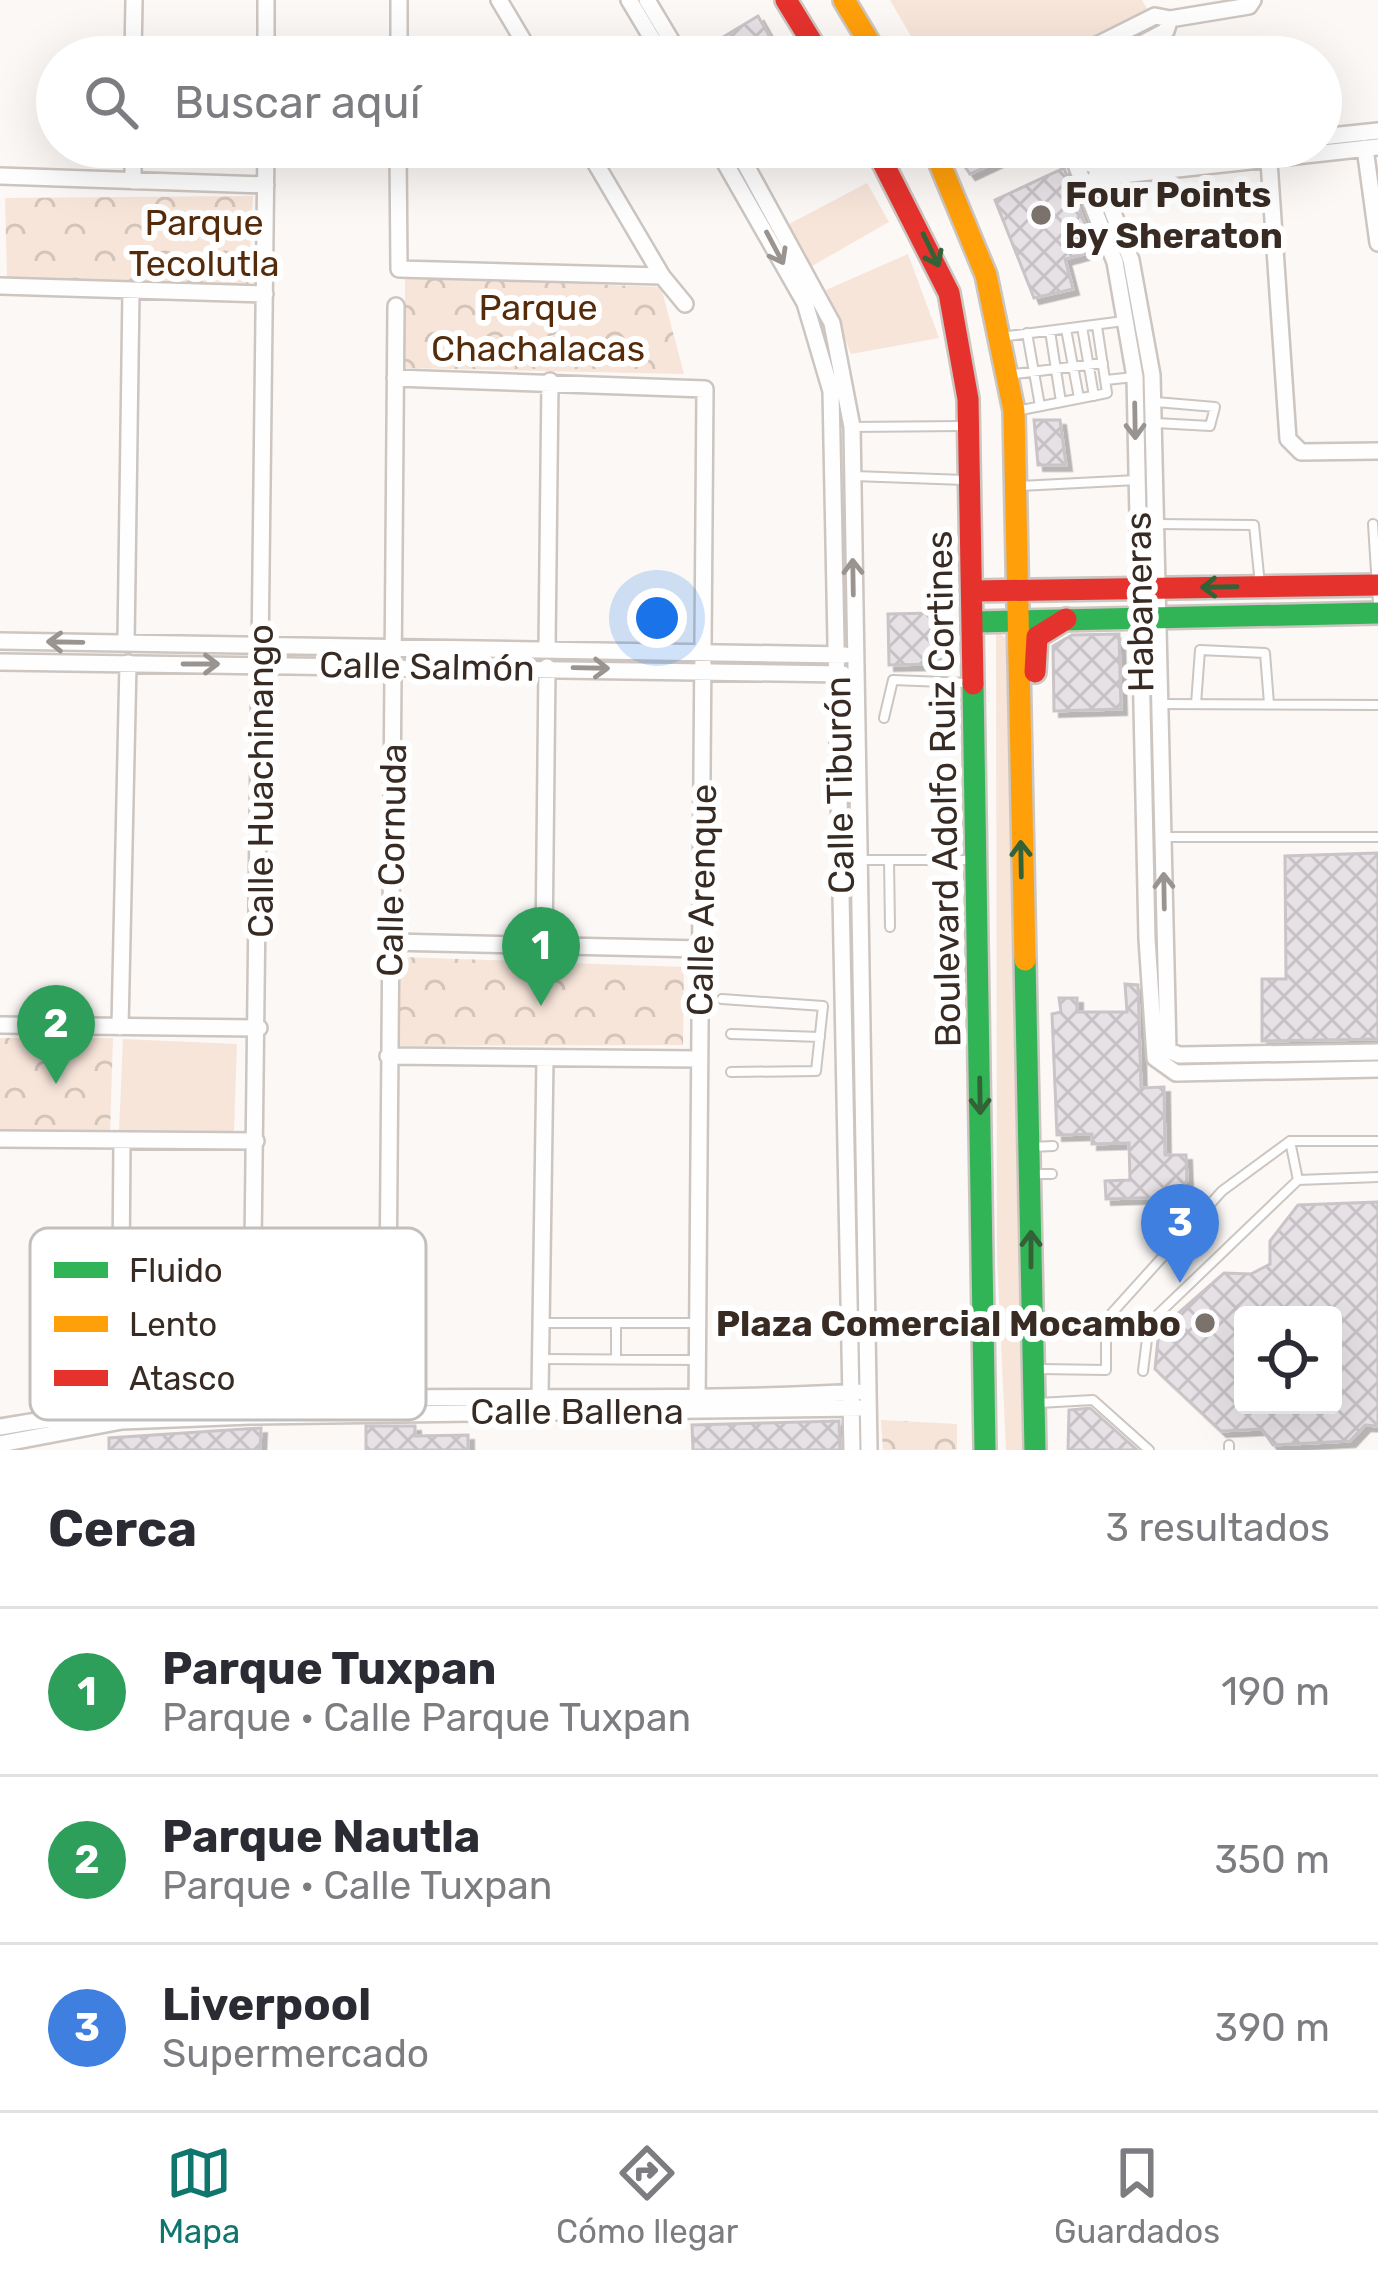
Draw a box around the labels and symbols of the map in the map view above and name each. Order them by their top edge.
place label: Four Points by Sheraton [1065,173,1283,257]
park label: Parque Tecolutla [128,201,280,285]
marker: Four Points by Sheraton [1028,202,1054,228]
one-way arrow [765,230,788,265]
one-way arrow [921,231,943,267]
park label: Parque Chachalacas [431,286,645,370]
one-way arrow [1124,401,1147,440]
street label: Habaneras [1116,511,1163,693]
street label: Boulevard Adolfo Ruiz Cortines [917,530,970,1048]
one-way arrow [842,558,864,597]
one-way arrow [1200,576,1239,598]
your location [627,588,687,648]
street label: Calle Huachinango [239,624,282,938]
one-way arrow [46,631,85,653]
street label: Calle Salmón [319,643,535,690]
one-way arrow [181,653,220,675]
one-way arrow [571,657,610,679]
street label: Calle Tiburón [816,676,863,894]
street label: Calle Cornuda [368,743,415,977]
street label: Calle Arenque [678,784,725,1016]
one-way arrow [1009,840,1032,879]
one-way arrow [1153,872,1176,911]
pin: 1 [502,907,580,1006]
pin: 2 [17,985,95,1084]
one-way arrow [969,1076,992,1115]
pin: 3 [1141,1184,1219,1283]
legend [30,1228,426,1420]
one-way arrow [1020,1230,1043,1269]
text: Fluido [129,1251,223,1290]
place label: Plaza Comercial Mocambo [716,1302,1181,1345]
text: Lento [129,1305,217,1344]
marker: Plaza Comercial Mocambo [1192,1310,1218,1336]
text: Atasco [129,1359,235,1398]
street label: Calle Ballena [470,1390,684,1433]

